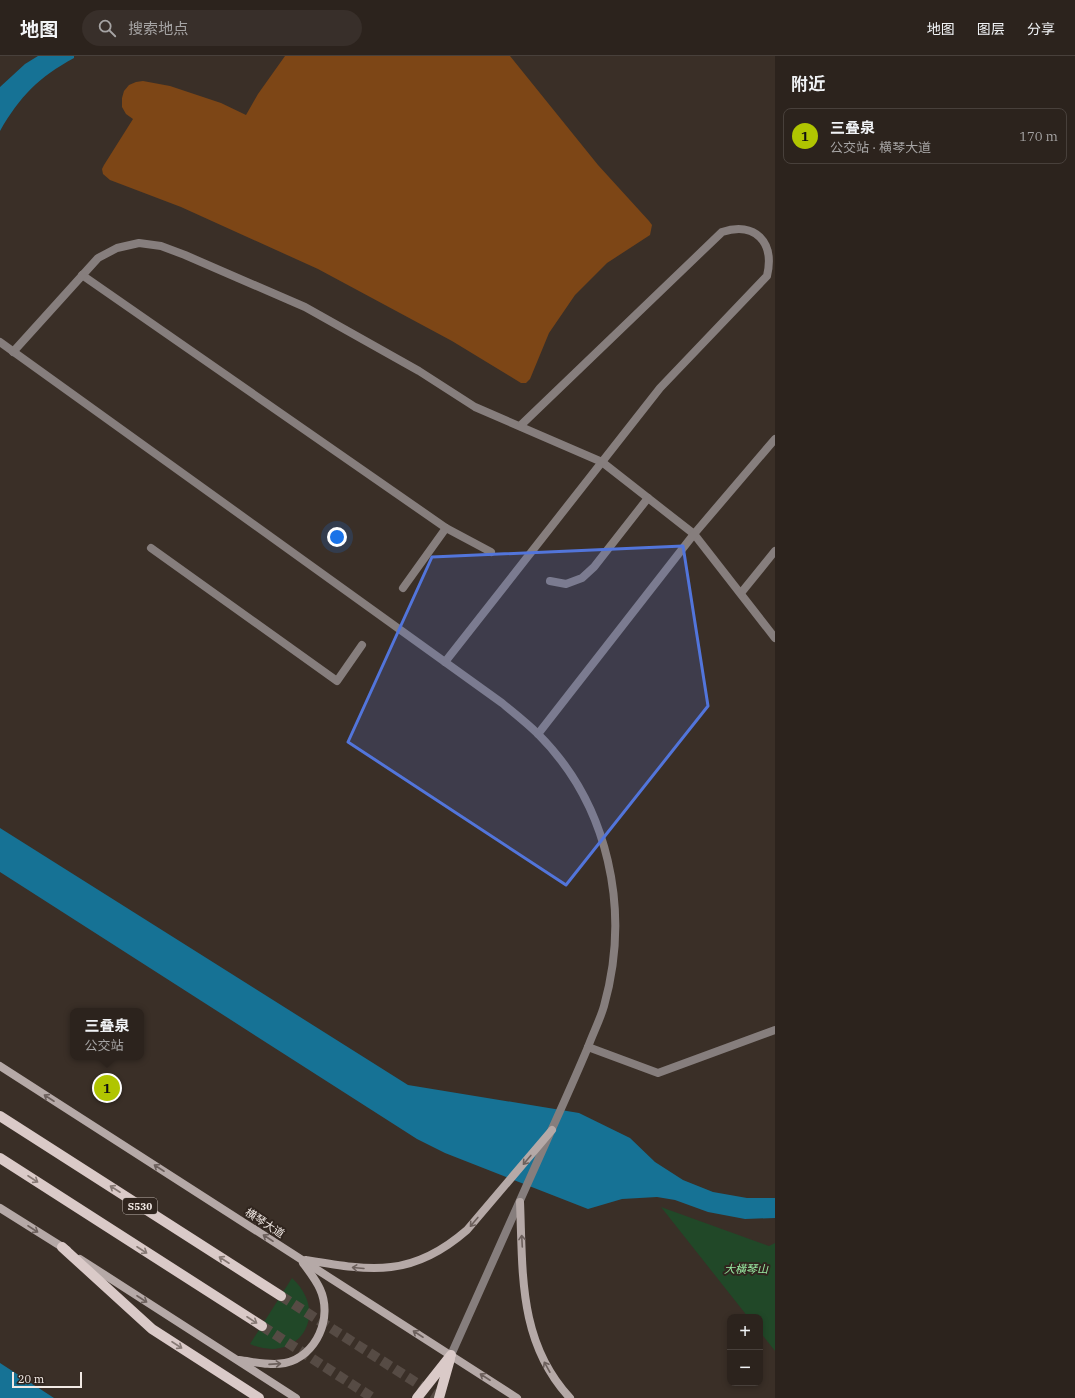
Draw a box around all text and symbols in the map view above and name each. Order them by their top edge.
search box [82,10,362,46]
text: 地图 [20,17,58,41]
icon: search [96,17,118,39]
text: 搜索地点 [128,19,188,38]
text: 地图 [927,20,955,38]
text: 图层 [977,20,1005,38]
text: 分享 [1027,20,1055,38]
text: 附近 [791,73,825,95]
text: 三叠泉 [830,118,875,137]
text: 1 [801,128,809,145]
text: 170 m [1019,128,1058,145]
text: 公交站 · 横琴大道 [830,139,931,156]
your location [327,527,347,547]
popup [70,1008,144,1060]
text: 三叠泉 [84,1016,130,1035]
text: 公交站 [84,1037,124,1054]
pin: 1 [94,1073,120,1103]
one-way arrow [43,1093,55,1101]
one-way arrow [522,1155,531,1165]
one-way arrow [154,1164,165,1172]
one-way arrow [27,1175,38,1183]
one-way arrow [109,1185,121,1193]
road number: S530 [123,1198,157,1214]
street label: 横琴大道 [243,1205,287,1241]
one-way arrow [469,1217,478,1227]
one-way arrow [27,1225,39,1233]
one-way arrow [263,1234,274,1242]
one-way arrow [518,1235,525,1248]
one-way arrow [136,1246,148,1254]
one-way arrow [218,1255,230,1263]
park label: 大橫琴山 [724,1262,769,1276]
one-way arrow [352,1264,365,1272]
one-way arrow [136,1295,147,1303]
map controls [727,1314,763,1386]
button: + [727,1314,763,1350]
one-way arrow [246,1316,257,1324]
one-way arrow [413,1330,424,1338]
one-way arrow [171,1341,182,1349]
button: − [727,1350,763,1386]
one-way arrow [268,1360,281,1367]
one-way arrow [543,1361,551,1373]
scale bar [12,1370,82,1389]
text: 20 m [18,1372,44,1386]
one-way arrow [479,1373,490,1381]

